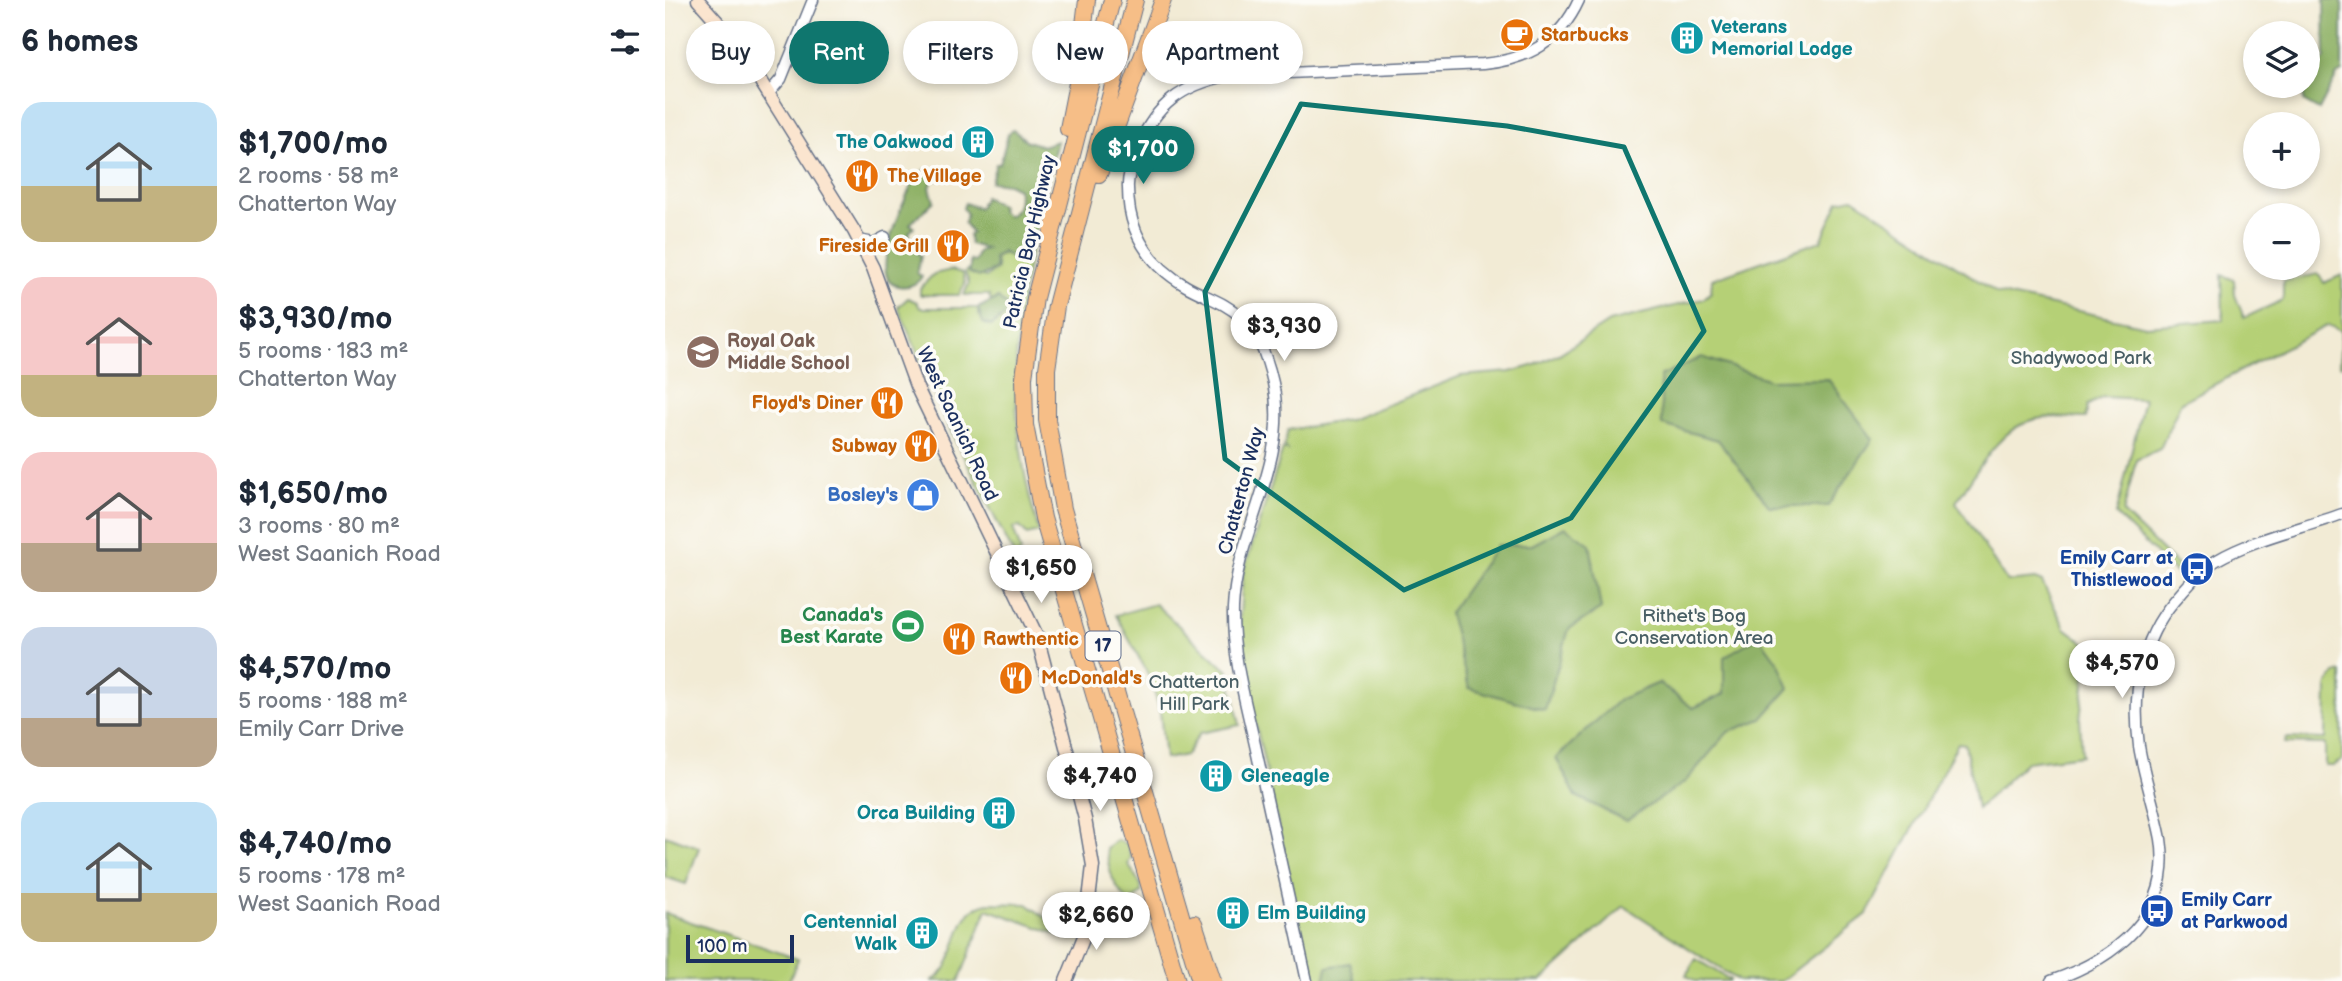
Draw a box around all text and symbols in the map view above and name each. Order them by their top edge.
cafe icon: Starbucks [1498,16,1536,54]
place label: Veterans Memorial Lodge [1711,16,1853,61]
building icon: Veterans Memorial Lodge [1668,19,1706,57]
chip: Buy [686,21,775,84]
chip: Rent [789,21,889,84]
chip: Filters [903,21,1018,84]
chip: New [1032,21,1128,84]
chip: Apartment [1142,21,1303,84]
map controls [2243,21,2320,280]
button: layers [2243,21,2320,98]
icon: filters [606,23,644,61]
text: 6 homes [21,24,138,60]
place label: Starbucks [1541,24,1629,47]
button: + [2243,112,2320,189]
building icon: The Oakwood [959,123,997,161]
text: $1,700/mo [238,126,388,162]
pin: $1,700 [1086,127,1200,186]
icon: home [77,130,161,214]
place label: The Oakwood [836,131,953,154]
text: $1,700 [1107,135,1179,163]
street label: Patricia Bay Highway [999,153,1061,331]
restaurant icon: The Village [843,157,881,195]
text: 2 rooms · 58 m² [238,162,399,190]
place label: The Village [887,165,982,188]
text: Chatterton Way [238,190,397,218]
button: − [2243,203,2320,280]
restaurant icon: Fireside Grill [934,227,972,265]
place label: Fireside Grill [819,235,929,258]
text: $3,930/mo [238,301,392,337]
pin: $3,930 [1227,304,1341,363]
icon: home [77,305,161,389]
text: $3,930 [1247,312,1321,340]
place label: Royal Oak Middle School [727,330,850,375]
school or university icon: Royal Oak Middle School [684,333,722,371]
text: 5 rooms · 183 m² [238,337,408,365]
street label: West Saanich Road [911,343,1003,505]
park label: Shadywood Park [2011,347,2152,370]
text: Chatterton Way [238,365,397,393]
restaurant icon: Floyd's Diner [868,384,906,422]
place label: Floyd's Diner [751,392,863,415]
street label: Chatterton Way [1214,424,1270,557]
restaurant icon: Subway [902,427,940,465]
place label: Subway [832,435,897,458]
text: $1,650/mo [238,476,388,512]
shop icon: Bosley's [904,476,942,514]
icon: home [77,480,161,564]
place label: Bosley's [827,484,898,507]
text: 3 rooms · 80 m² [238,512,400,540]
text: West Saanich Road [238,540,441,568]
pin: $1,650 [984,546,1098,605]
place label: Emily Carr at Thistlewood [2060,547,2174,592]
bus stop icon: Emily Carr at Thistlewood [2178,550,2216,588]
text: $1,650 [1005,554,1077,582]
place label: Canada's Best Karate [780,604,883,649]
park label: Rithet's Bog Conservation Area [1614,605,1774,650]
sports icon: Canada's Best Karate [889,607,927,645]
restaurant icon: Rawthentic [940,620,978,658]
place label: Rawthentic [983,628,1079,651]
road number: 17 [1085,632,1121,660]
pin: $4,570 [2065,640,2179,700]
text: $4,570 [2085,649,2159,677]
text: $4,570/mo [238,651,391,687]
icon: home [77,655,161,739]
restaurant icon: McDonald's [997,659,1035,697]
place label: McDonald's [1041,667,1142,690]
park label: Chatterton Hill Park [1149,671,1239,716]
text: 5 rooms · 188 m² [238,687,408,715]
text: Emily Carr Drive [238,715,404,743]
pin: $4,740 [1043,754,1157,813]
building icon: Gleneagle [1197,757,1235,795]
text: $4,740 [1063,762,1137,790]
place label: Gleneagle [1241,765,1330,788]
building icon: Orca Building [980,794,1018,832]
place label: Orca Building [857,802,975,825]
text: $4,740/mo [238,826,392,862]
icon: home [77,830,161,914]
text: 5 rooms · 178 m² [238,862,406,890]
place label: Emily Carr at Parkwood [2181,889,2288,934]
text: West Saanich Road [238,890,441,918]
pin: $2,660 [1039,892,1153,952]
bus stop icon: Emily Carr at Parkwood [2138,892,2176,930]
building icon: Elm Building [1214,894,1252,932]
text: $2,660 [1058,901,1134,929]
place label: Elm Building [1257,902,1366,925]
place label: Centennial Walk [803,911,897,956]
building icon: Centennial Walk [903,914,941,952]
scale bar [686,932,795,964]
text: 100 m [697,935,748,958]

